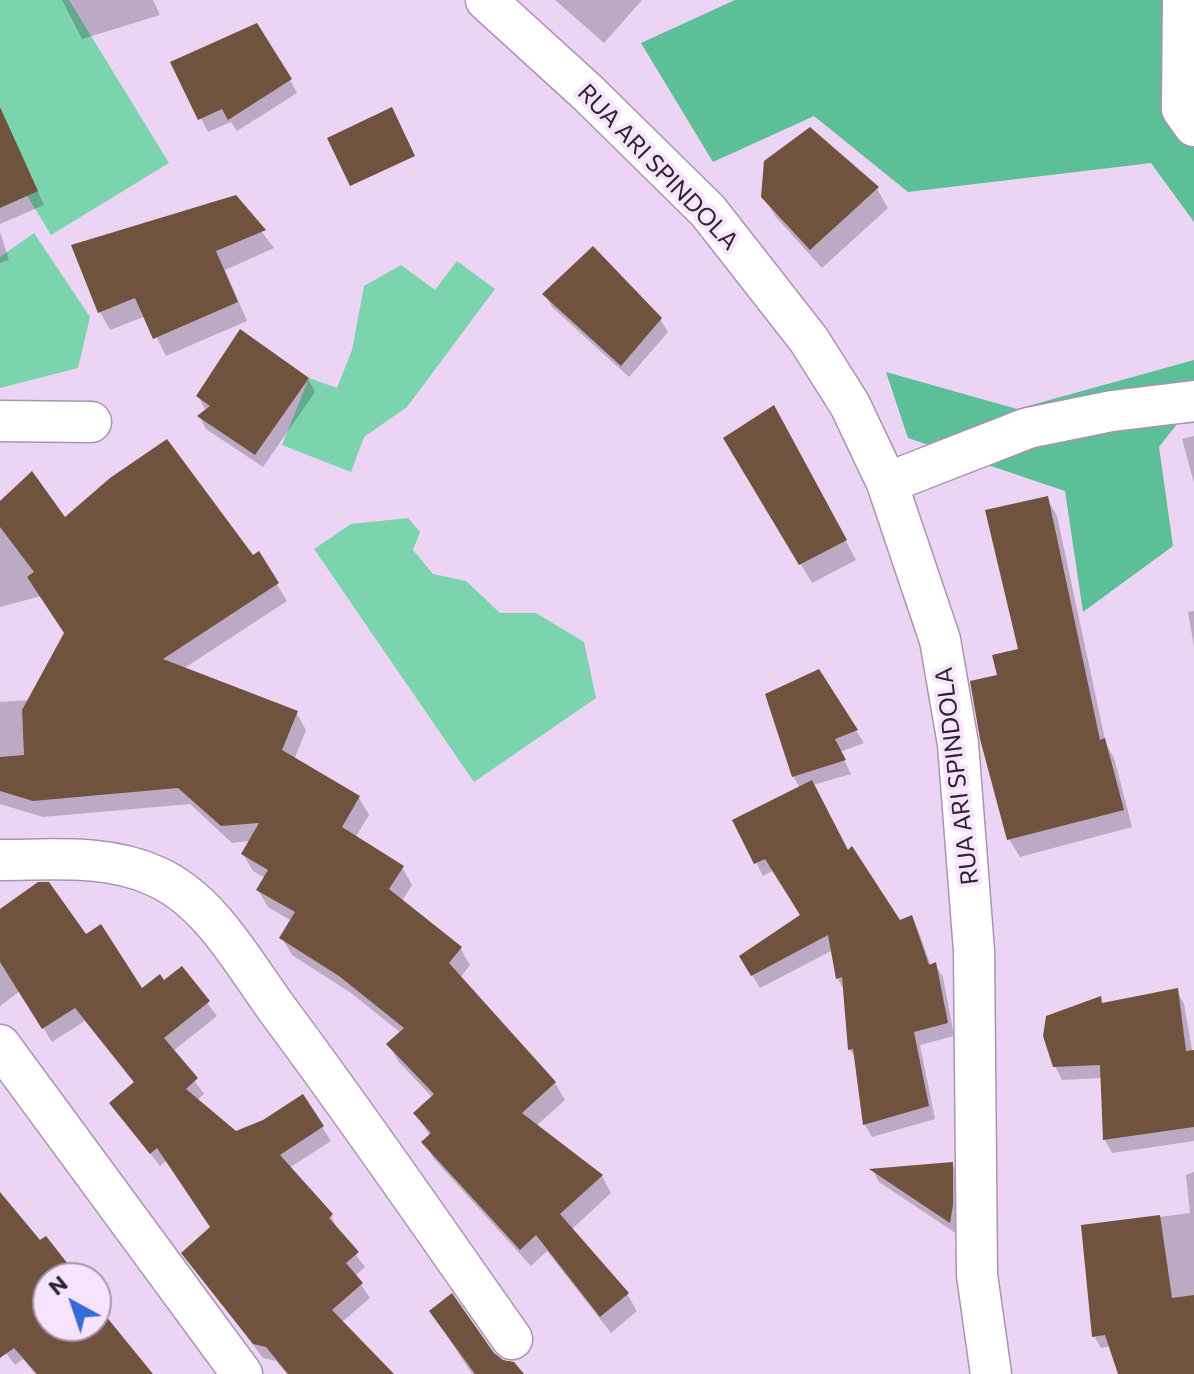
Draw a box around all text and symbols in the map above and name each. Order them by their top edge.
street label: RUA ARI SPINDOLA [572,78,744,256]
street label: RUA ARI SPINDOLA [929,666,985,886]
north arrow [32,1262,112,1342]
text: N [43,1269,73,1300]

